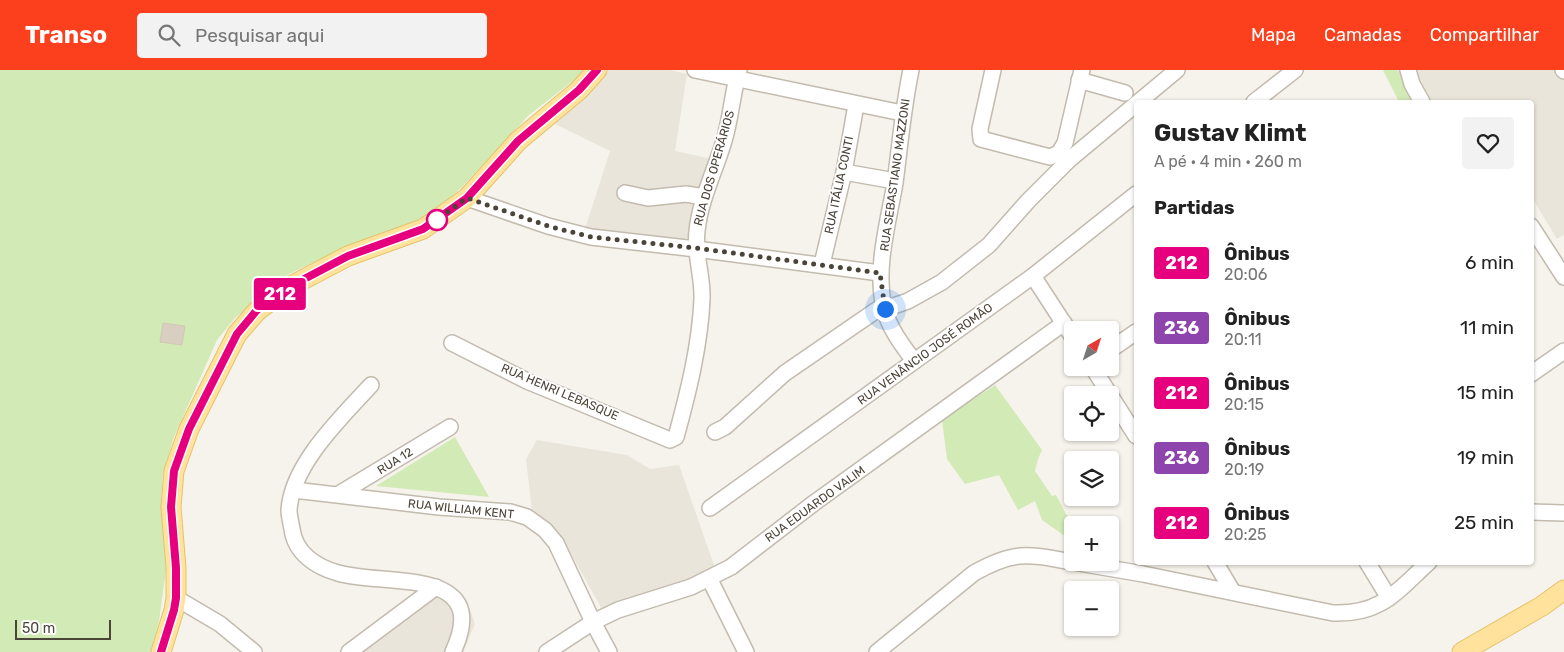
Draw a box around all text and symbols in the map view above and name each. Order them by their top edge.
search box [137,13,487,58]
text: Transo [25,21,107,49]
icon: search [155,21,183,49]
text: Pesquisar aqui [195,24,324,47]
text: Mapa [1251,24,1296,46]
text: Camadas [1324,24,1402,46]
text: Compartilhar [1430,24,1539,46]
street label: RUA SEBASTIANO MAZZONI [877,98,913,252]
street label: RUA DOS OPERÁRIOS [691,109,737,227]
button: heart [1462,117,1514,169]
text: Gustav Klimt [1154,119,1306,147]
street label: RUA ITÁLIA CONTI [822,135,856,235]
text: A pé · 4 min · 260 m [1154,152,1302,171]
text: Partidas [1154,196,1234,219]
unlabelled marker [426,209,448,231]
text: Ônibus [1224,242,1290,265]
text: 6 min [1465,251,1514,274]
text: 212 [1165,252,1198,274]
text: 20:06 [1224,265,1267,284]
line badge: 212 [251,278,309,310]
text: 212 [264,283,296,305]
your location [873,297,898,322]
street label: RUA VENÂNCIO JOSÉ ROMÃO [855,300,995,408]
text: Ônibus [1224,307,1290,330]
text: 11 min [1460,316,1514,339]
text: 236 [1164,317,1199,339]
north arrow [1064,321,1119,376]
map controls [1064,321,1119,636]
text: 20:11 [1224,330,1262,349]
street label: RUA HENRI LEBASQUE [499,361,621,423]
text: Ônibus [1224,372,1290,395]
text: 15 min [1457,381,1514,404]
text: 212 [1165,382,1198,404]
button: locate [1064,386,1119,441]
text: 20:15 [1224,395,1264,414]
text: Ônibus [1224,437,1290,460]
street label: RUA 12 [375,445,415,477]
text: 19 min [1457,446,1514,469]
text: 236 [1164,447,1199,469]
button: layers [1064,451,1119,506]
text: 20:19 [1224,460,1264,479]
street label: RUA EDUARDO VALIM [762,463,868,545]
street label: RUA WILLIAM KENT [407,496,515,522]
text: Ônibus [1224,502,1290,525]
text: 25 min [1454,511,1514,534]
text: 212 [1165,512,1198,534]
button: + [1064,516,1119,571]
text: 20:25 [1224,525,1267,544]
button: − [1064,581,1119,636]
scale bar [15,617,111,640]
text: 50 m [22,620,55,637]

